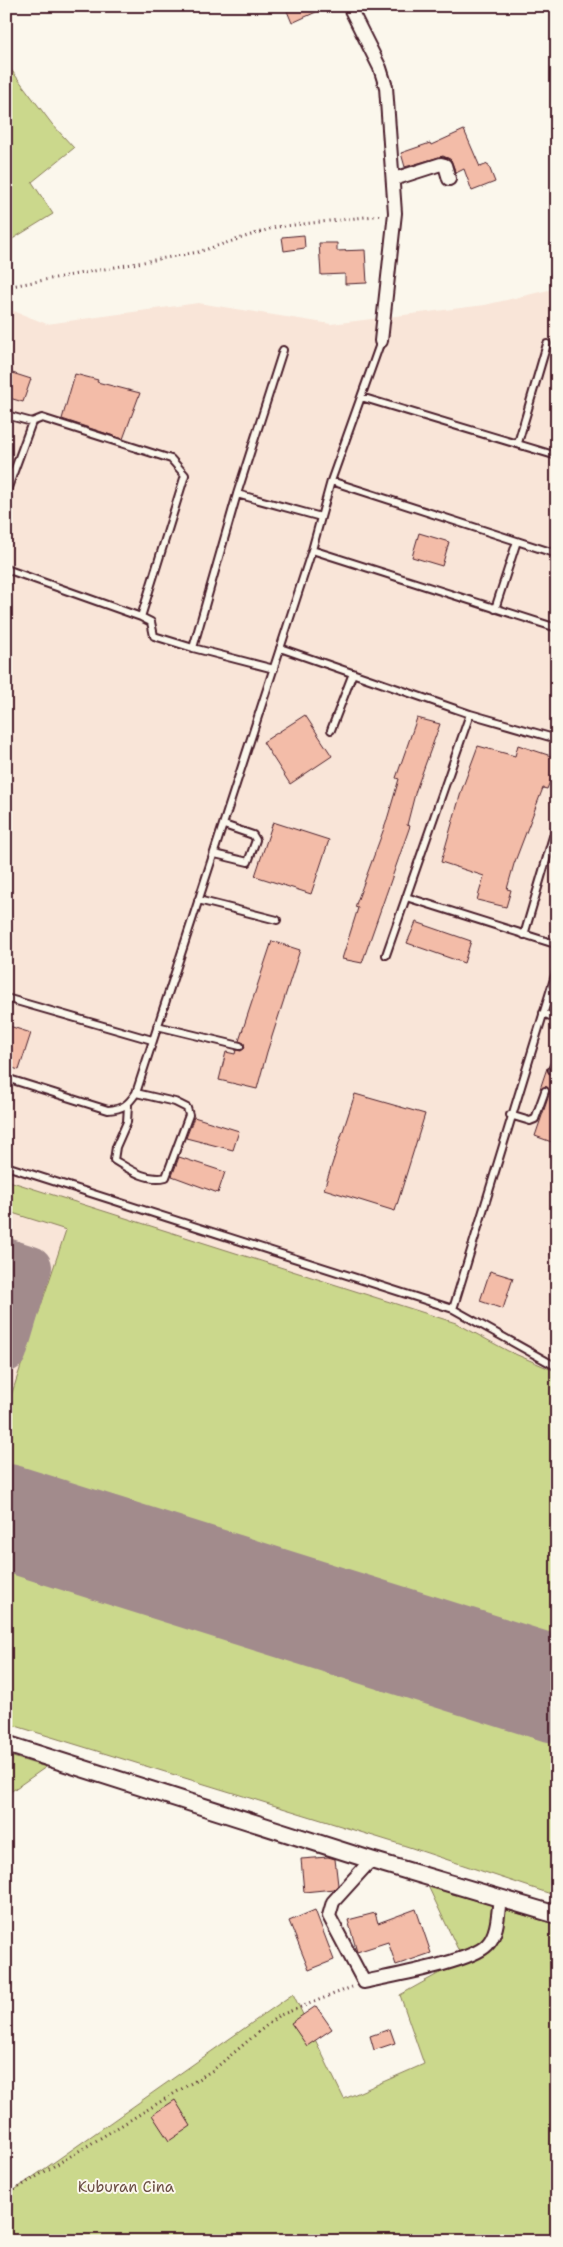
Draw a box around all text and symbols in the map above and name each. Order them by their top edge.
park label: Kuburan Cina [78,2177,175,2197]

